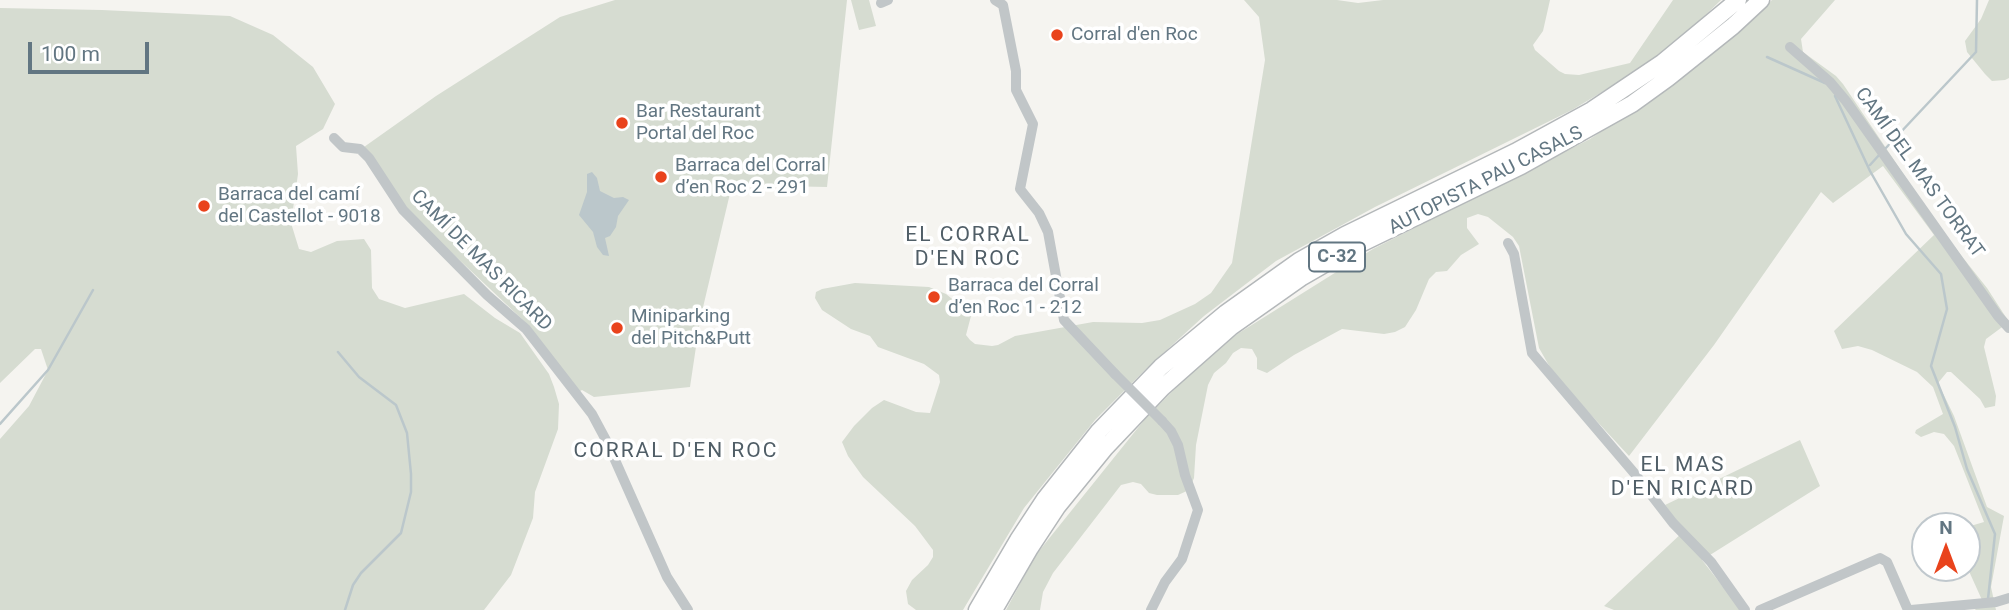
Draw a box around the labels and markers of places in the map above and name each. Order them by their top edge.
place label: Corral d'en Roc [1071,24,1198,46]
marker: Corral d'en Roc [1049,27,1065,43]
place label: Bar Restaurant Portal del Roc [636,101,761,145]
marker: Bar Restaurant Portal del Roc [614,115,630,131]
place label: Barraca del Corral d’en Roc 2 - 291 [675,155,826,199]
marker: Barraca del Corral d’en Roc 2 - 291 [653,169,669,185]
place label: Barraca del camí del Castellot - 9018 [218,184,381,228]
marker: Barraca del camí del Castellot - 9018 [196,198,212,214]
place label: Barraca del Corral d’en Roc 1 - 212 [948,275,1099,319]
marker: Barraca del Corral d’en Roc 1 - 212 [926,289,942,305]
place label: Miniparking del Pitch&Putt [631,306,751,350]
marker: Miniparking del Pitch&Putt [609,320,625,336]

